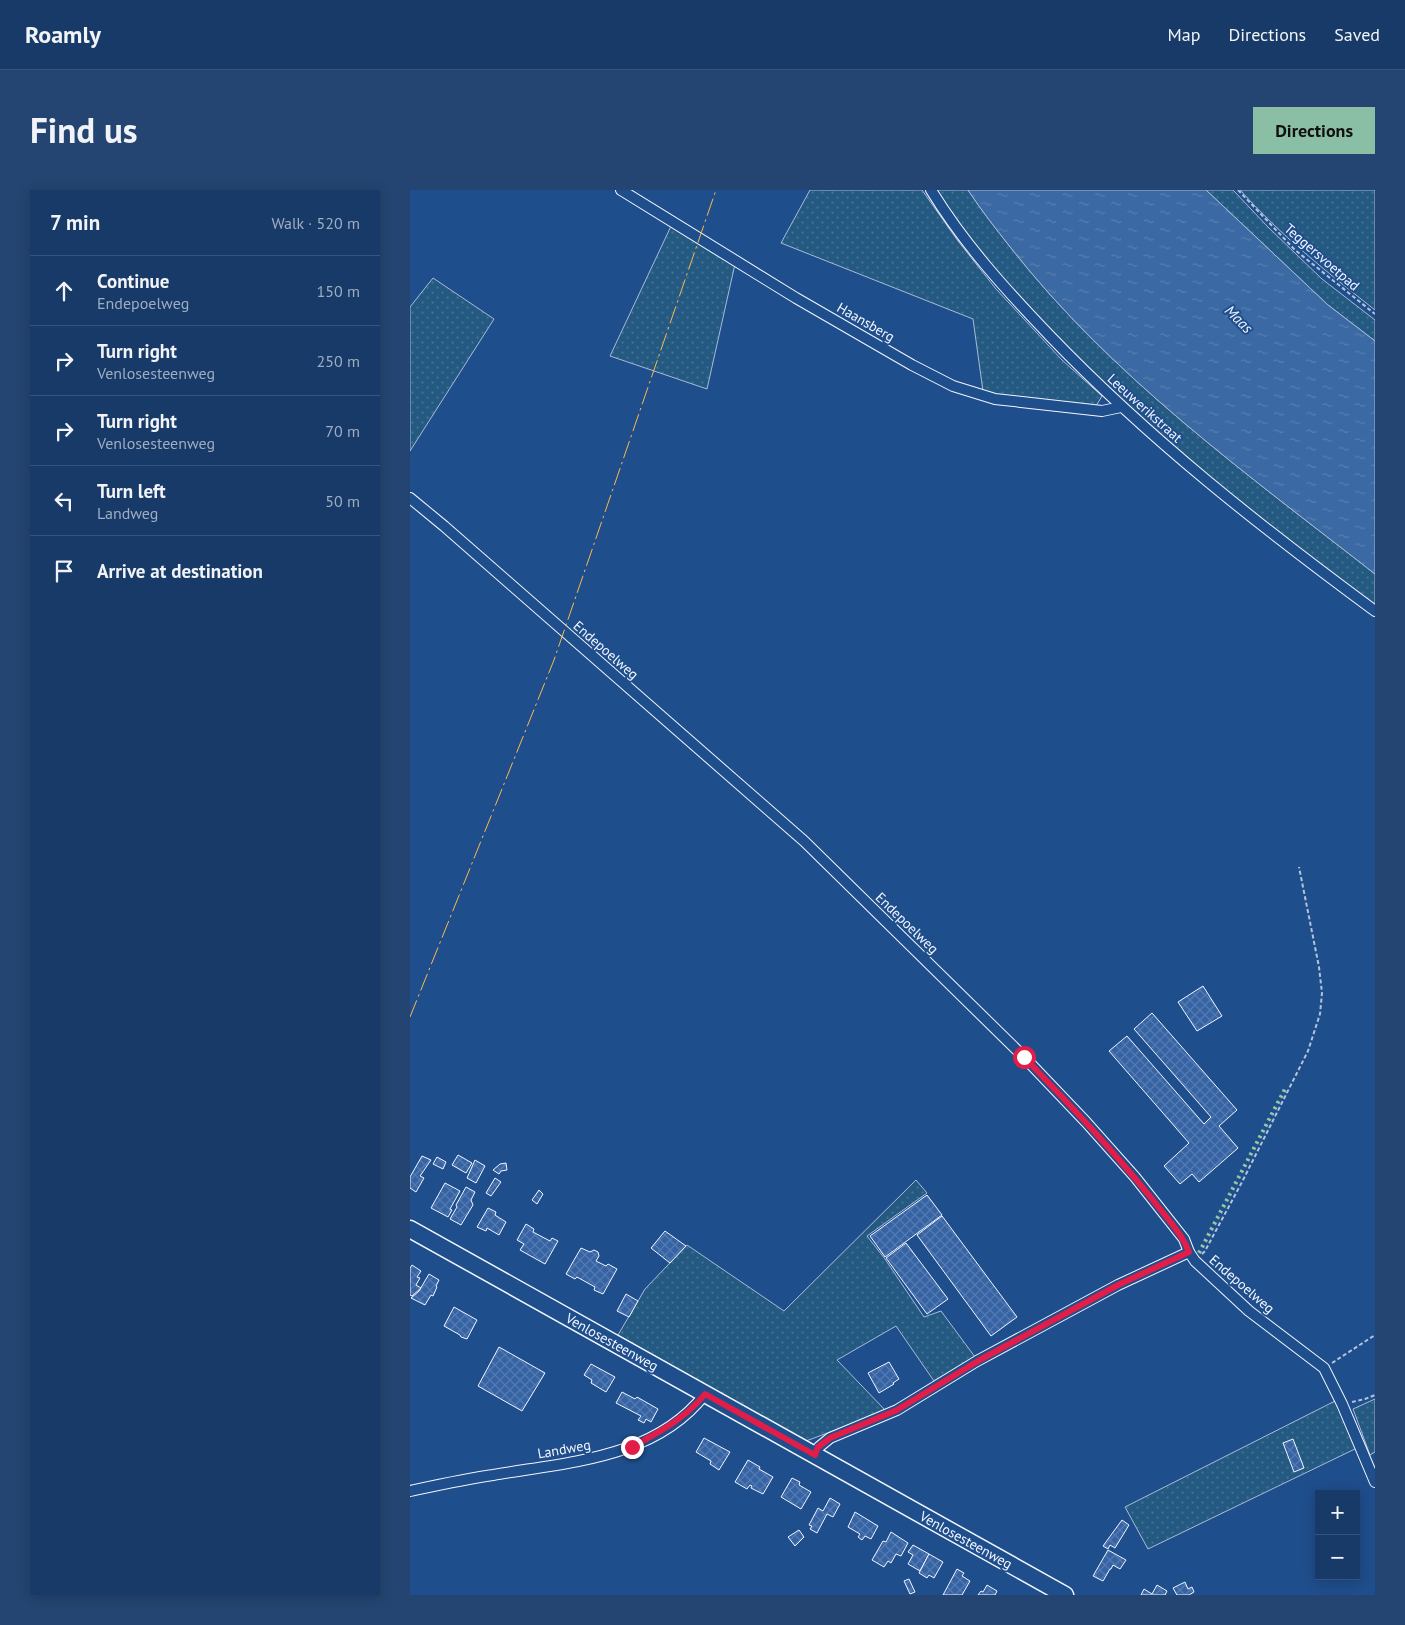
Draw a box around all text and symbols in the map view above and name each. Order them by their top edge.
text: Roamly [25,19,101,50]
text: Map [1168,23,1200,46]
text: Directions [1228,23,1306,46]
text: Saved [1334,23,1380,46]
text: Find us [30,107,138,153]
button: Directions [1253,107,1375,154]
text: 7 min [50,209,100,236]
text: Walk · 520 m [271,213,360,233]
street label: Teggersvoetpad [1281,219,1363,295]
text: Continue [97,269,169,293]
icon: ahead [50,277,78,305]
text: 150 m [317,281,360,301]
text: Endepoelweg [97,293,189,313]
street label: Haansberg [834,298,898,346]
water label: Maas [1221,301,1257,337]
text: Turn right [97,339,177,363]
icon: right [50,347,78,375]
text: 250 m [317,351,360,371]
text: Venlosesteenweg [97,363,215,383]
street label: Leeuwerikstraat [1104,370,1186,446]
text: Turn right [97,409,177,433]
icon: right [50,417,78,445]
text: 70 m [325,421,360,441]
text: Venlosesteenweg [97,433,215,453]
text: Turn left [97,479,166,503]
icon: left [50,487,78,515]
text: 50 m [325,491,360,511]
text: Landweg [97,503,158,523]
icon: arrive [50,557,78,585]
text: Arrive at destination [97,559,263,583]
street label: Endepoelweg [570,617,642,683]
street label: Endepoelweg [872,888,942,958]
route start [1013,1046,1036,1069]
street label: Endepoelweg [1206,1251,1278,1317]
street label: Venlosesteenweg [562,1309,662,1375]
street label: Landweg [536,1435,592,1463]
route end [621,1436,644,1459]
map controls [1315,1490,1360,1580]
button: + [1315,1490,1360,1535]
street label: Venlosesteenweg [916,1507,1016,1573]
button: − [1315,1535,1360,1580]

